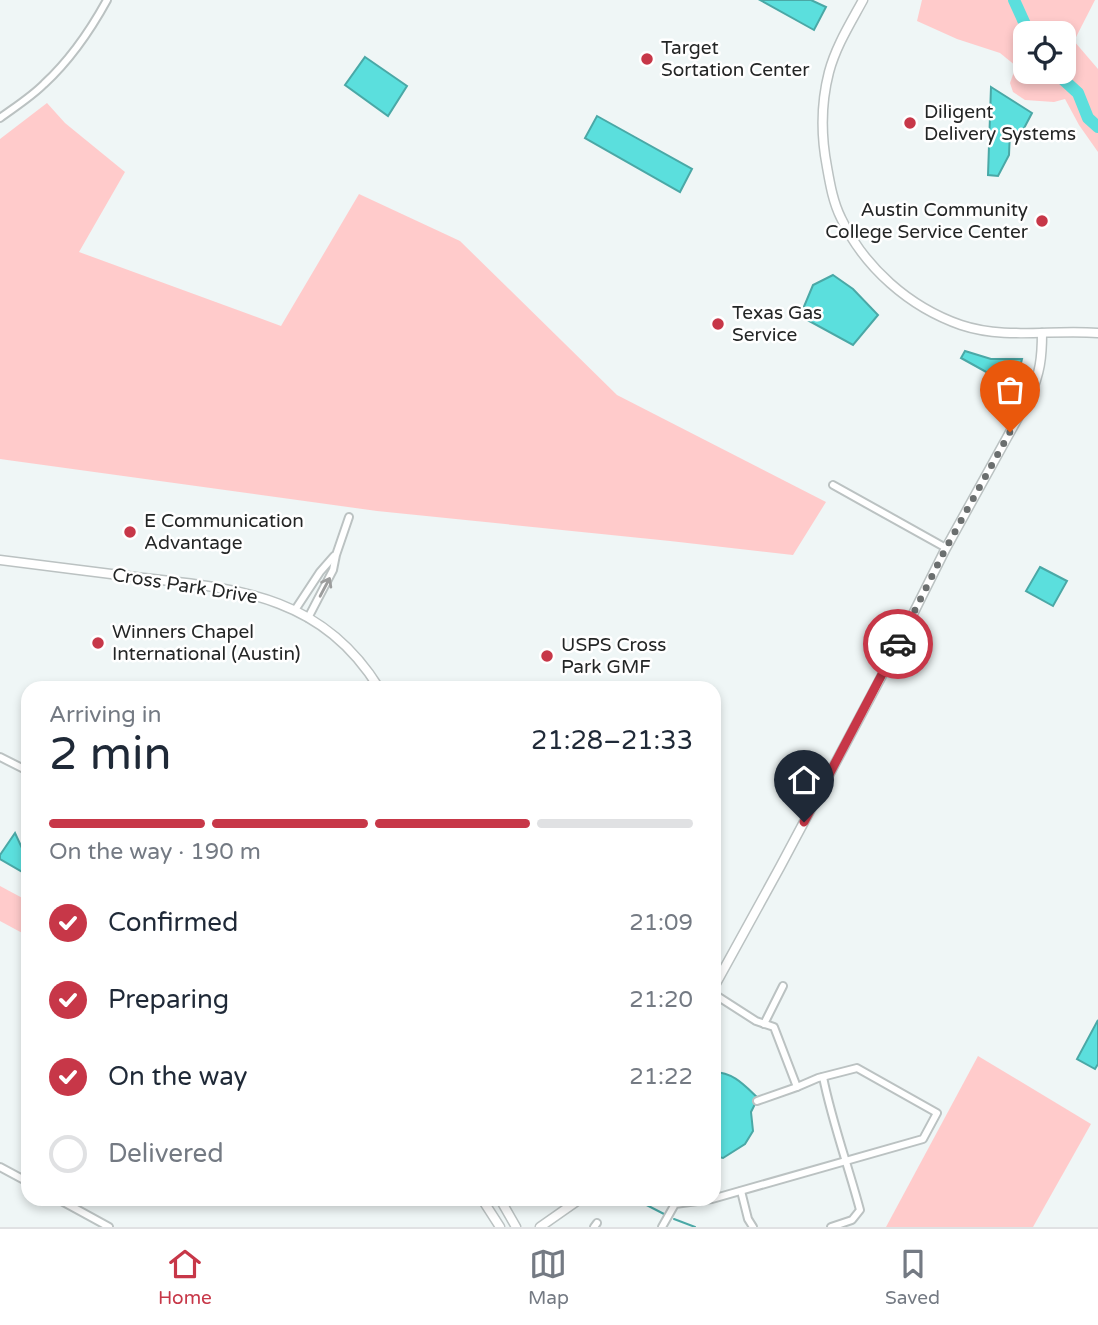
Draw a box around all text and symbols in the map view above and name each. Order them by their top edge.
map controls [1013,21,1076,84]
button: locate [1013,21,1076,84]
place label: Target Sortation Center [661,37,810,81]
marker: Target Sortation Center [639,51,655,67]
place label: Diligent Delivery Systems [924,101,1076,145]
marker: Diligent Delivery Systems [902,115,918,131]
place label: Austin Community College Service Center [825,199,1029,243]
marker: Austin Community College Service Center [1034,213,1050,229]
place label: Texas Gas Service [732,302,822,346]
marker: Texas Gas Service [710,316,726,332]
pin [980,360,1040,432]
icon: bag [991,371,1029,409]
place label: E Communication Advantage [144,510,304,554]
marker: E Communication Advantage [122,524,138,540]
street label: Cross Park Drive [111,564,259,608]
one-way arrow [318,577,332,598]
courier [863,609,933,679]
place label: Winners Chapel International (Austin) [112,621,301,665]
icon: car [879,625,917,663]
place label: USPS Cross Park GMF [561,634,666,678]
marker: Winners Chapel International (Austin) [90,635,106,651]
marker: USPS Cross Park GMF [539,648,555,664]
text: Arriving in [49,701,162,729]
text: 21:28–21:33 [531,725,693,756]
text: 2 min [49,727,172,782]
pin [774,750,834,822]
icon: home [785,761,823,799]
text: On the way · 190 m [49,838,261,866]
icon: check [49,904,87,942]
text: Confirmed [108,907,238,938]
text: 21:09 [629,909,693,937]
icon: check [49,981,87,1019]
text: Preparing [108,984,229,1015]
text: 21:20 [629,986,693,1014]
icon: check [49,1058,87,1096]
text: On the way [108,1061,248,1092]
text: 21:22 [629,1063,693,1091]
text: Delivered [108,1138,224,1169]
tab: Home [158,1245,212,1309]
tab: Map [528,1245,569,1309]
tab: Saved [885,1245,940,1309]

